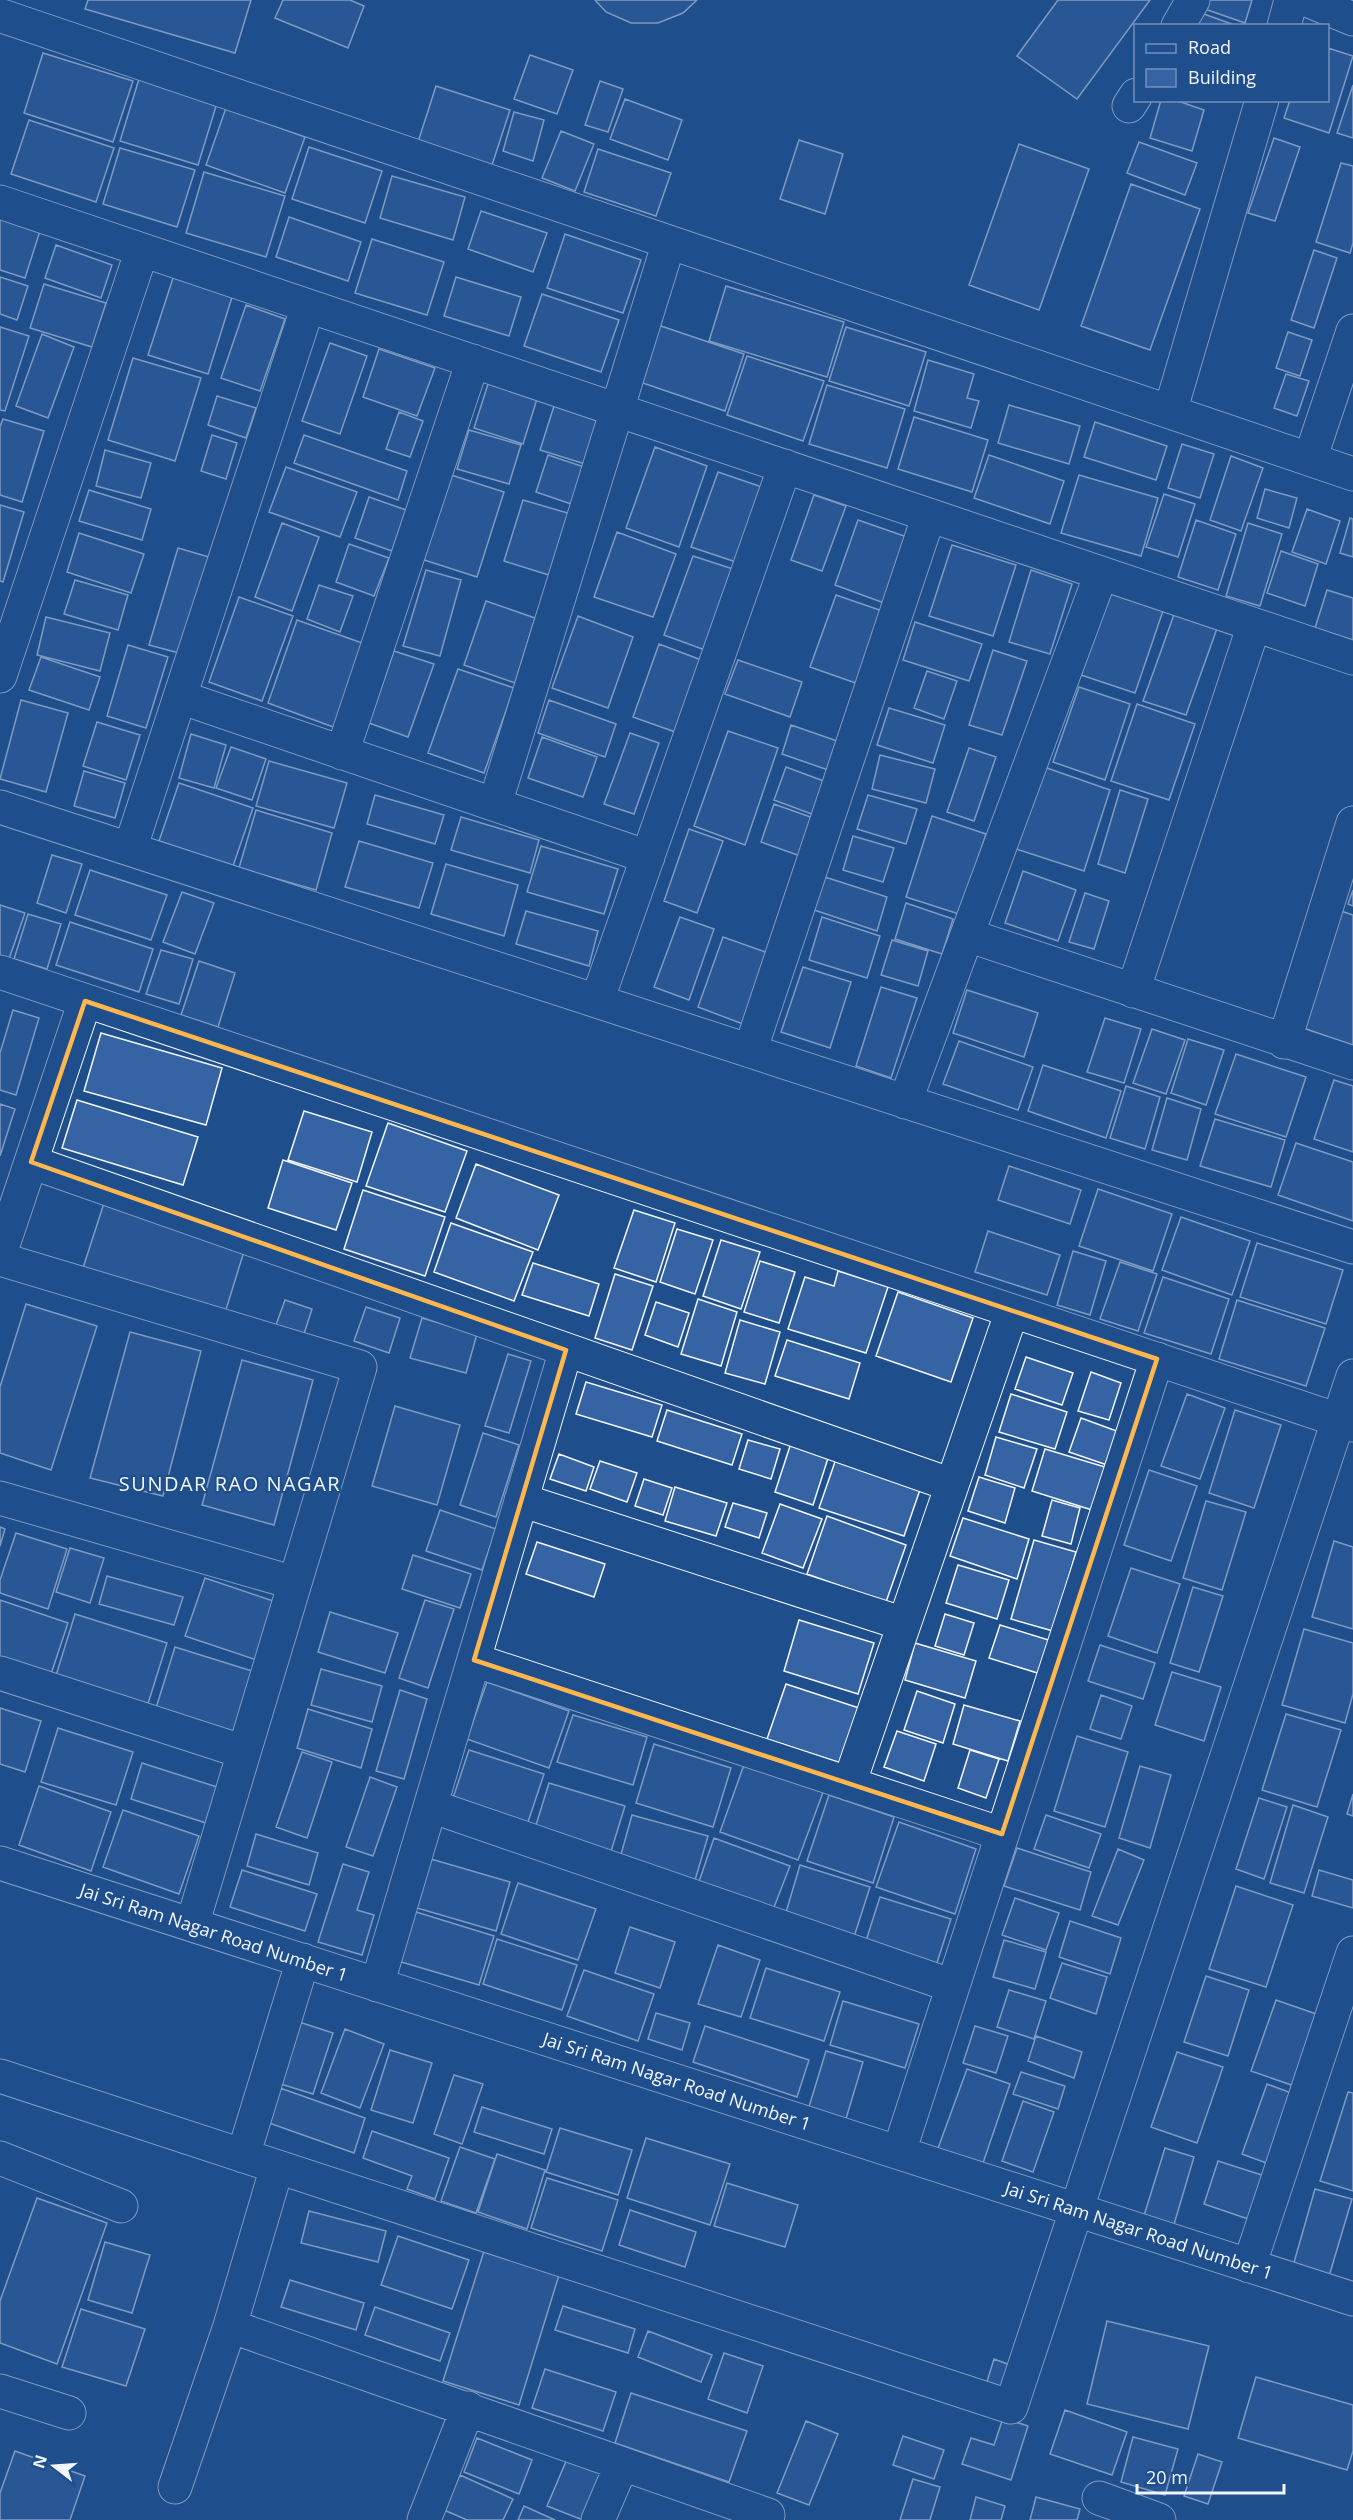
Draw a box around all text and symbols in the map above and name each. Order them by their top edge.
legend [1134,24,1329,102]
text: Road [1188,35,1231,59]
text: Building [1188,65,1256,89]
district label: SUNDAR RAO NAGAR [119,1470,341,1497]
street label: Jai Sri Ram Nagar Road Number 1 [75,1877,351,1987]
street label: Jai Sri Ram Nagar Road Number 1 [538,2026,814,2136]
street label: Jai Sri Ram Nagar Road Number 1 [1000,2175,1276,2285]
north arrow [24,2436,84,2496]
text: N [27,2452,52,2471]
scale bar [1137,2457,1284,2495]
text: 20 m [1146,2465,1188,2489]

